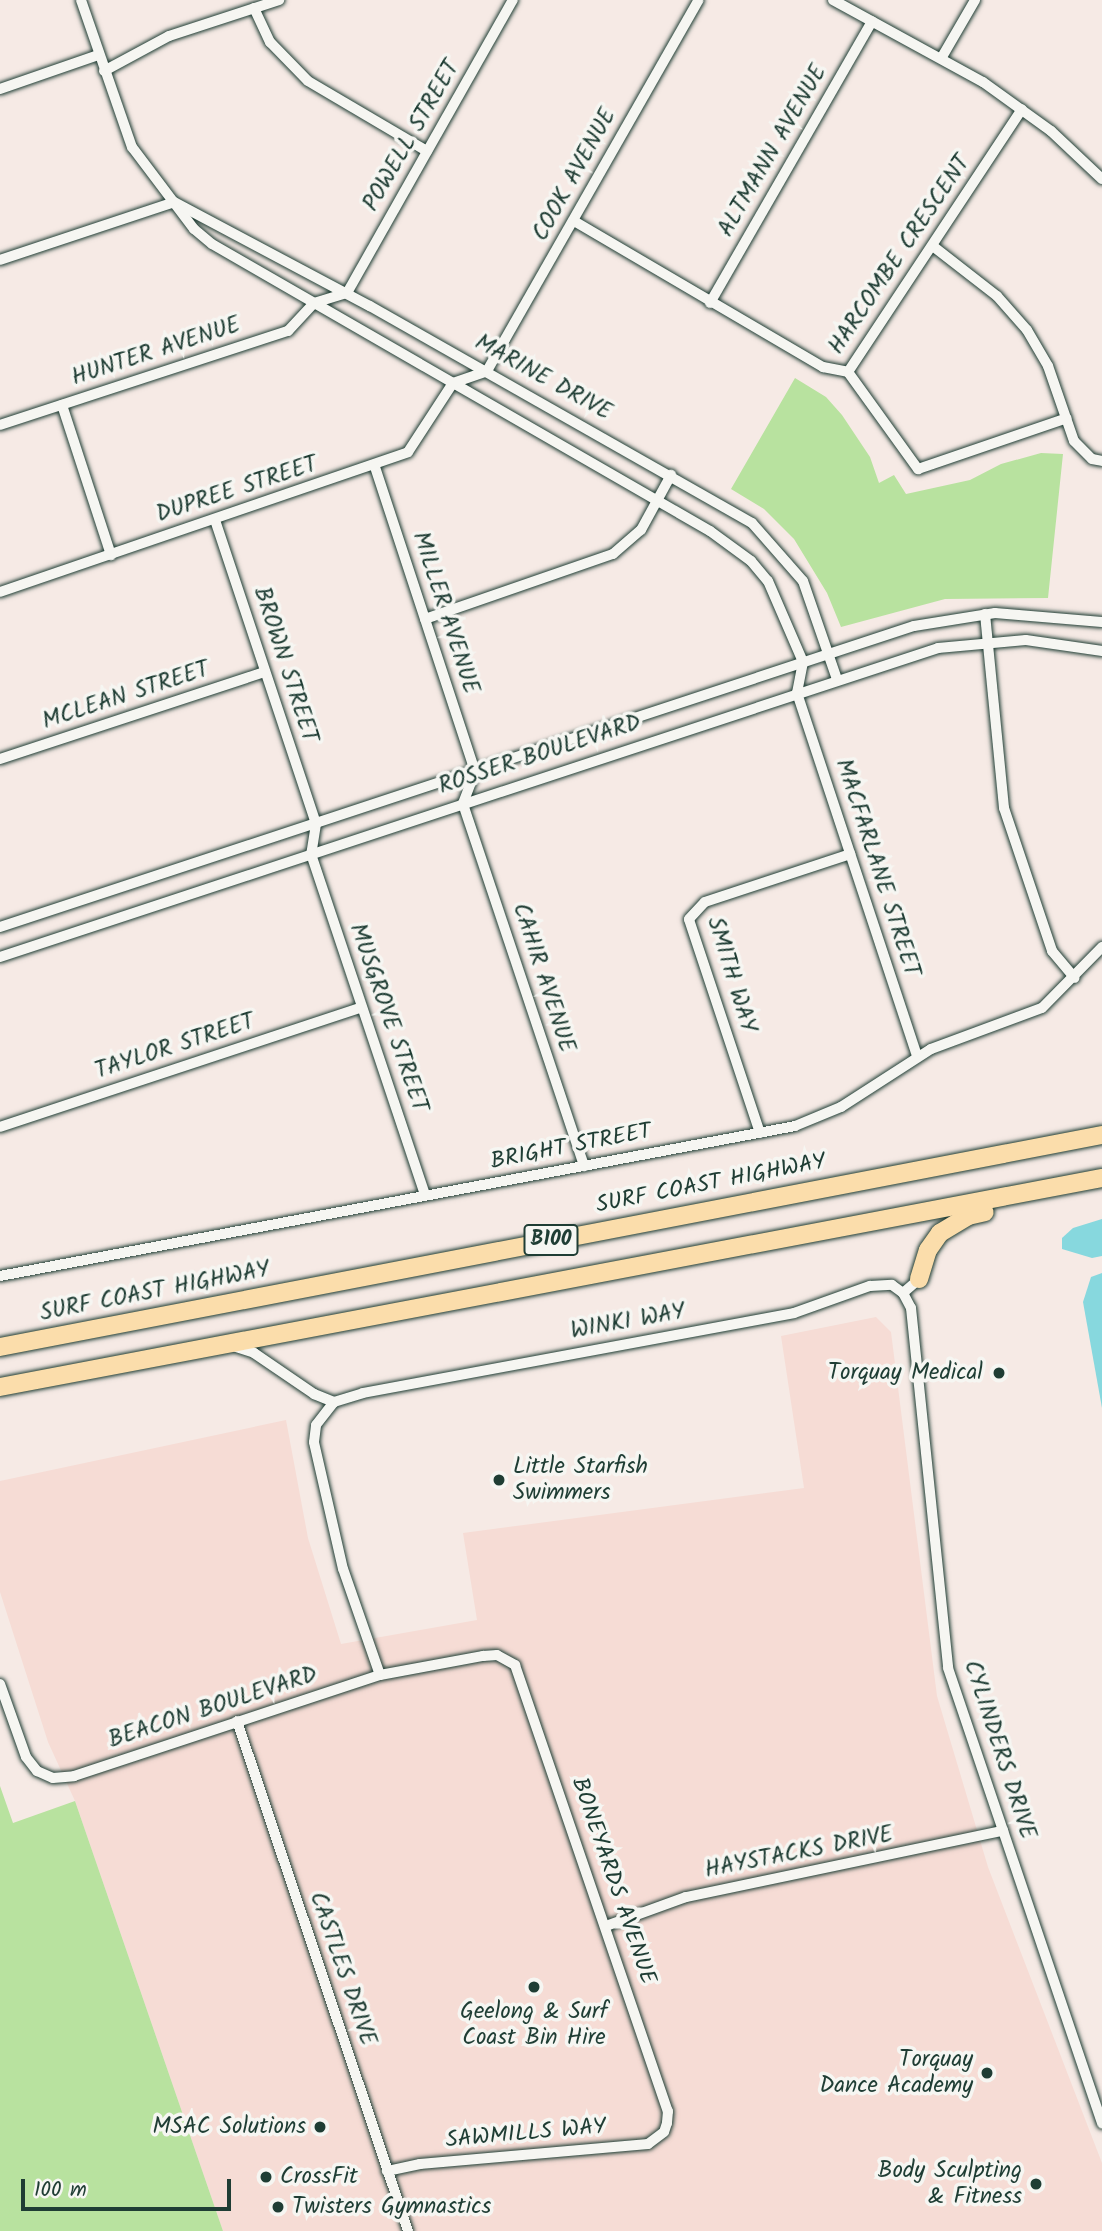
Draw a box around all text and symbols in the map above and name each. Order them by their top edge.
street label: POWELL STREET [358,56,466,216]
street label: ALTMANN AVENUE [713,60,833,242]
street label: COOK AVENUE [527,104,623,246]
street label: HARCOMBE CRESCENT [823,150,977,360]
street label: HUNTER AVENUE [68,312,244,392]
street label: MARINE DRIVE [470,329,616,427]
street label: DUPREE STREET [153,451,321,529]
street label: MILLER AVENUE [406,528,484,698]
street label: BROWN STREET [247,584,323,746]
street label: MCLEAN STREET [39,656,213,736]
street label: ROSSER BOULEVARD [435,709,645,801]
street label: MACFARLANE STREET [829,756,925,980]
street label: CAHIR AVENUE [506,900,580,1056]
street label: SMITH WAY [700,914,762,1036]
street label: MUSGROVE STREET [343,920,433,1116]
street label: TAYLOR STREET [92,1008,258,1086]
street label: BRIGHT STREET [488,1118,654,1176]
street label: SURF COAST HIGHWAY [594,1148,828,1220]
road number: B100 [523,1222,579,1258]
street label: SURF COAST HIGHWAY [38,1256,272,1328]
street label: WINKI WAY [569,1298,687,1346]
place label: Torquay Medical [828,1359,983,1387]
marker: Torquay Medical [989,1363,1009,1383]
place label: Little Starfish Swimmers [513,1453,648,1507]
marker: Little Starfish Swimmers [491,1472,507,1488]
street label: CYLINDERS DRIVE [957,1657,1041,1843]
street label: BEACON BOULEVARD [105,1661,321,1755]
street label: BONEYARDS AVENUE [565,1774,661,1988]
street label: HAYSTACKS DRIVE [703,1821,895,1885]
street label: CASTLES DRIVE [303,1888,381,2050]
marker: Geelong & Surf Coast Bin Hire [526,1979,542,1995]
place label: Geelong & Surf Coast Bin Hire [460,1998,608,2052]
place label: Torquay Dance Academy [819,2046,973,2100]
marker: Torquay Dance Academy [979,2065,995,2081]
place label: MSAC Solutions [152,2113,306,2141]
street label: SAWMILLS WAY [445,2113,607,2155]
marker: MSAC Solutions [312,2119,328,2135]
place label: Body Sculpting & Fitness [878,2157,1022,2211]
place label: CrossFit [280,2163,358,2191]
scale bar [24,2164,234,2208]
marker: CrossFit [258,2169,274,2185]
text: 100 m [34,2174,87,2207]
marker: Body Sculpting & Fitness [1028,2176,1044,2192]
place label: Twisters Gymnastics [292,2193,491,2221]
marker: Twisters Gymnastics [270,2199,286,2215]

